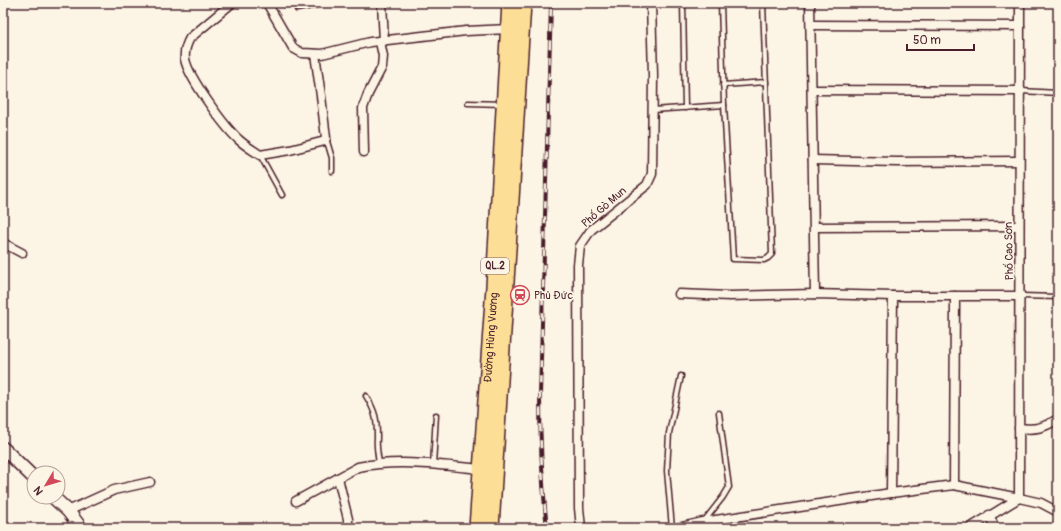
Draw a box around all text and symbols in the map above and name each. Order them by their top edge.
scale bar [907,26,974,52]
text: 50 m [913,33,941,48]
street label: Phố Gò Mun [579,184,629,230]
street label: Phố Cao Sơn [1002,222,1016,280]
road number: QL.2 [481,258,509,274]
station icon: Phủ Đức [509,284,531,306]
place label: Phủ Đức [534,289,573,302]
street label: Đường Hùng Vương [481,291,500,383]
north arrow [26,465,66,505]
text: N [31,483,46,498]

